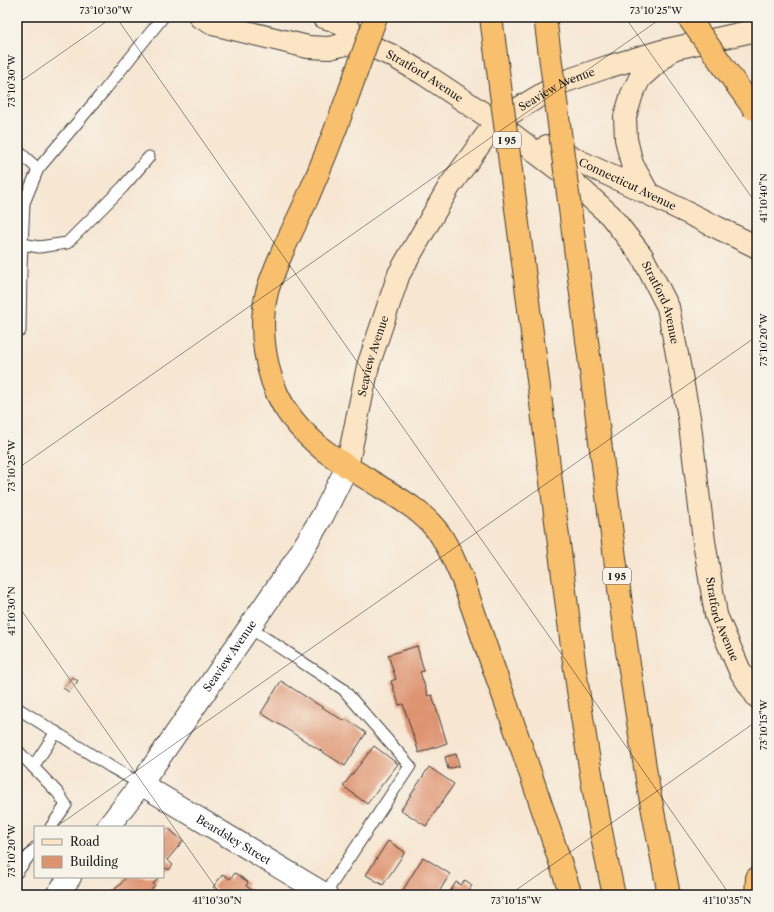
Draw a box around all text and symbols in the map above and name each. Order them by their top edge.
text: 73°10'30"W [80,4,134,17]
text: 73°10'25"W [630,4,683,17]
street label: Stratford Avenue [384,47,466,105]
text: 73°10'30"W [5,53,18,107]
street label: Seaview Avenue [516,65,597,114]
road number: I 95 [493,132,521,148]
street label: Connecticut Avenue [576,155,679,213]
text: 41°10'40"N [757,173,770,223]
street label: Stratford Avenue [639,259,682,345]
text: 73°10'20"W [757,312,770,367]
street label: Seaview Avenue [355,314,392,398]
text: 73°10'25"W [5,439,18,492]
road number: I 95 [603,568,631,584]
street label: Stratford Avenue [703,576,742,663]
text: 41°10'30"N [5,586,18,636]
street label: Seaview Avenue [200,617,259,694]
text: 73°10'15"W [757,699,770,750]
street label: Beardsley Street [194,812,274,867]
text: 73°10'20"W [5,823,18,878]
legend [34,826,164,878]
text: Road [70,834,100,849]
text: Building [70,854,118,869]
text: 41°10'30"N [192,894,242,907]
text: 73°10'15"W [491,894,542,907]
text: 41°10'35"N [703,894,751,907]

